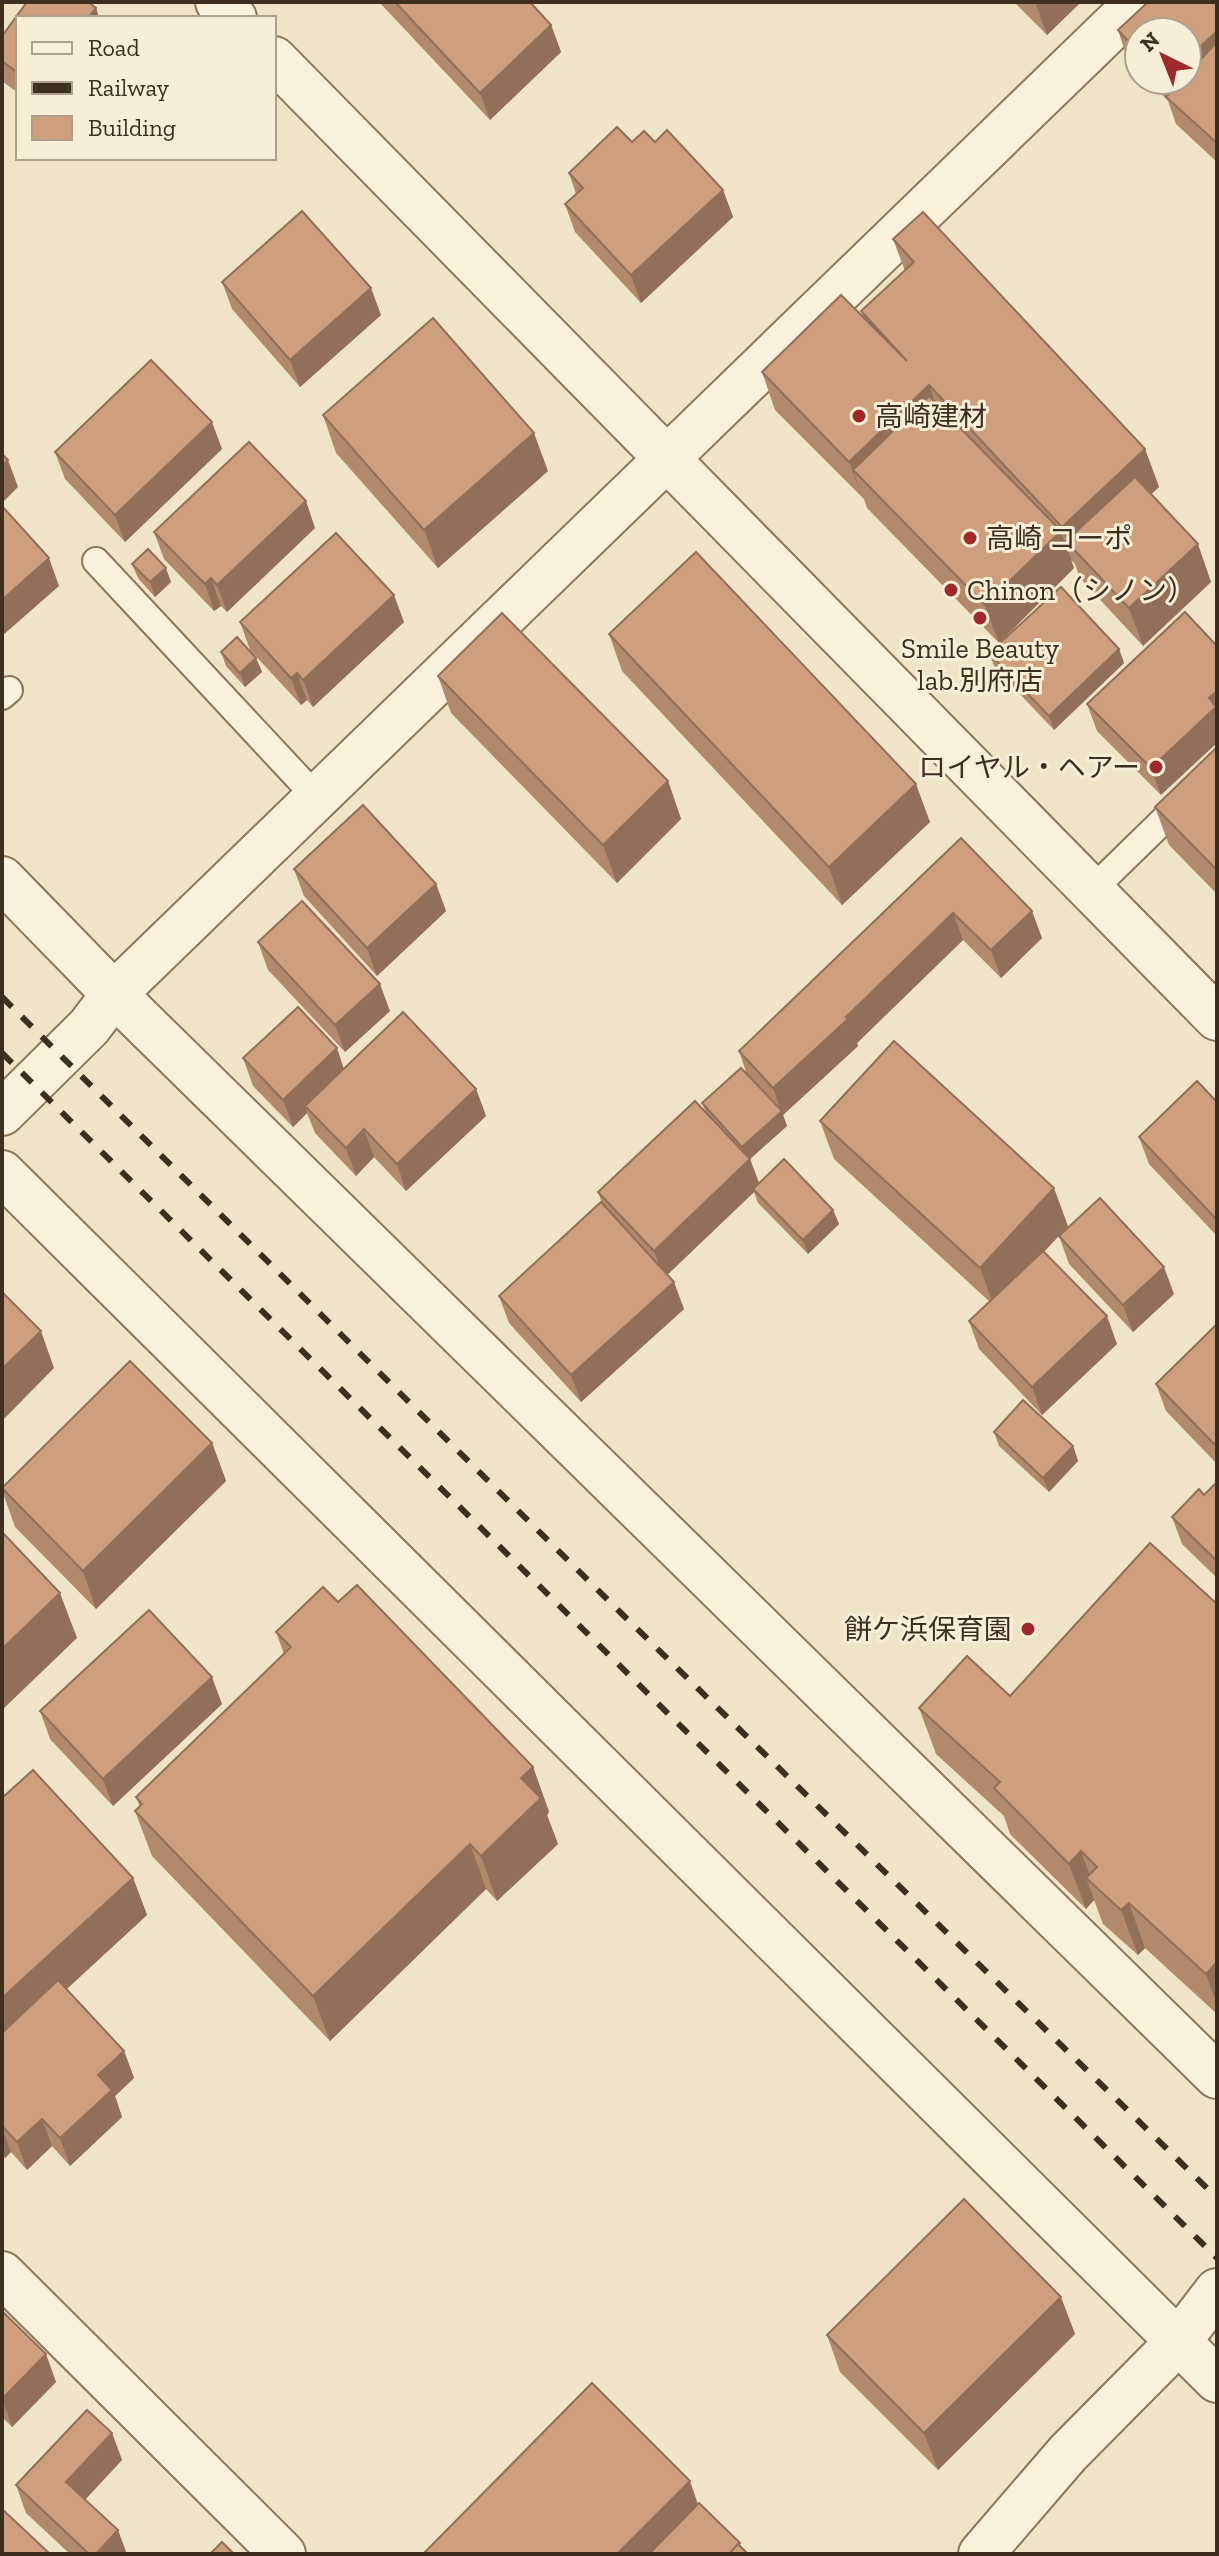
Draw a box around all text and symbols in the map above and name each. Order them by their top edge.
legend [16,16,276,160]
north arrow [1123,16,1203,96]
text: N [1134,26,1165,57]
text: Road [88,33,140,62]
text: Railway [88,73,170,102]
text: Building [88,113,176,142]
place label: 高崎建材 [875,400,987,433]
marker: 高崎建材 [850,407,868,425]
place label: 高崎 コーポ [986,522,1132,555]
marker: 高崎 コーポ [961,529,979,547]
place label: Chinon（シノン） [967,574,1195,607]
marker: Chinon（シノン） [942,581,960,599]
marker: Smile Beauty lab.別府店 [971,609,989,627]
place label: Smile Beauty lab.別府店 [901,632,1060,697]
place label: ロイヤル・ヘアー [919,751,1140,784]
marker: ロイヤル・ヘアー [1147,758,1165,776]
place label: 餅ケ浜保育園 [844,1613,1012,1646]
marker: 餅ケ浜保育園 [1019,1620,1037,1638]

